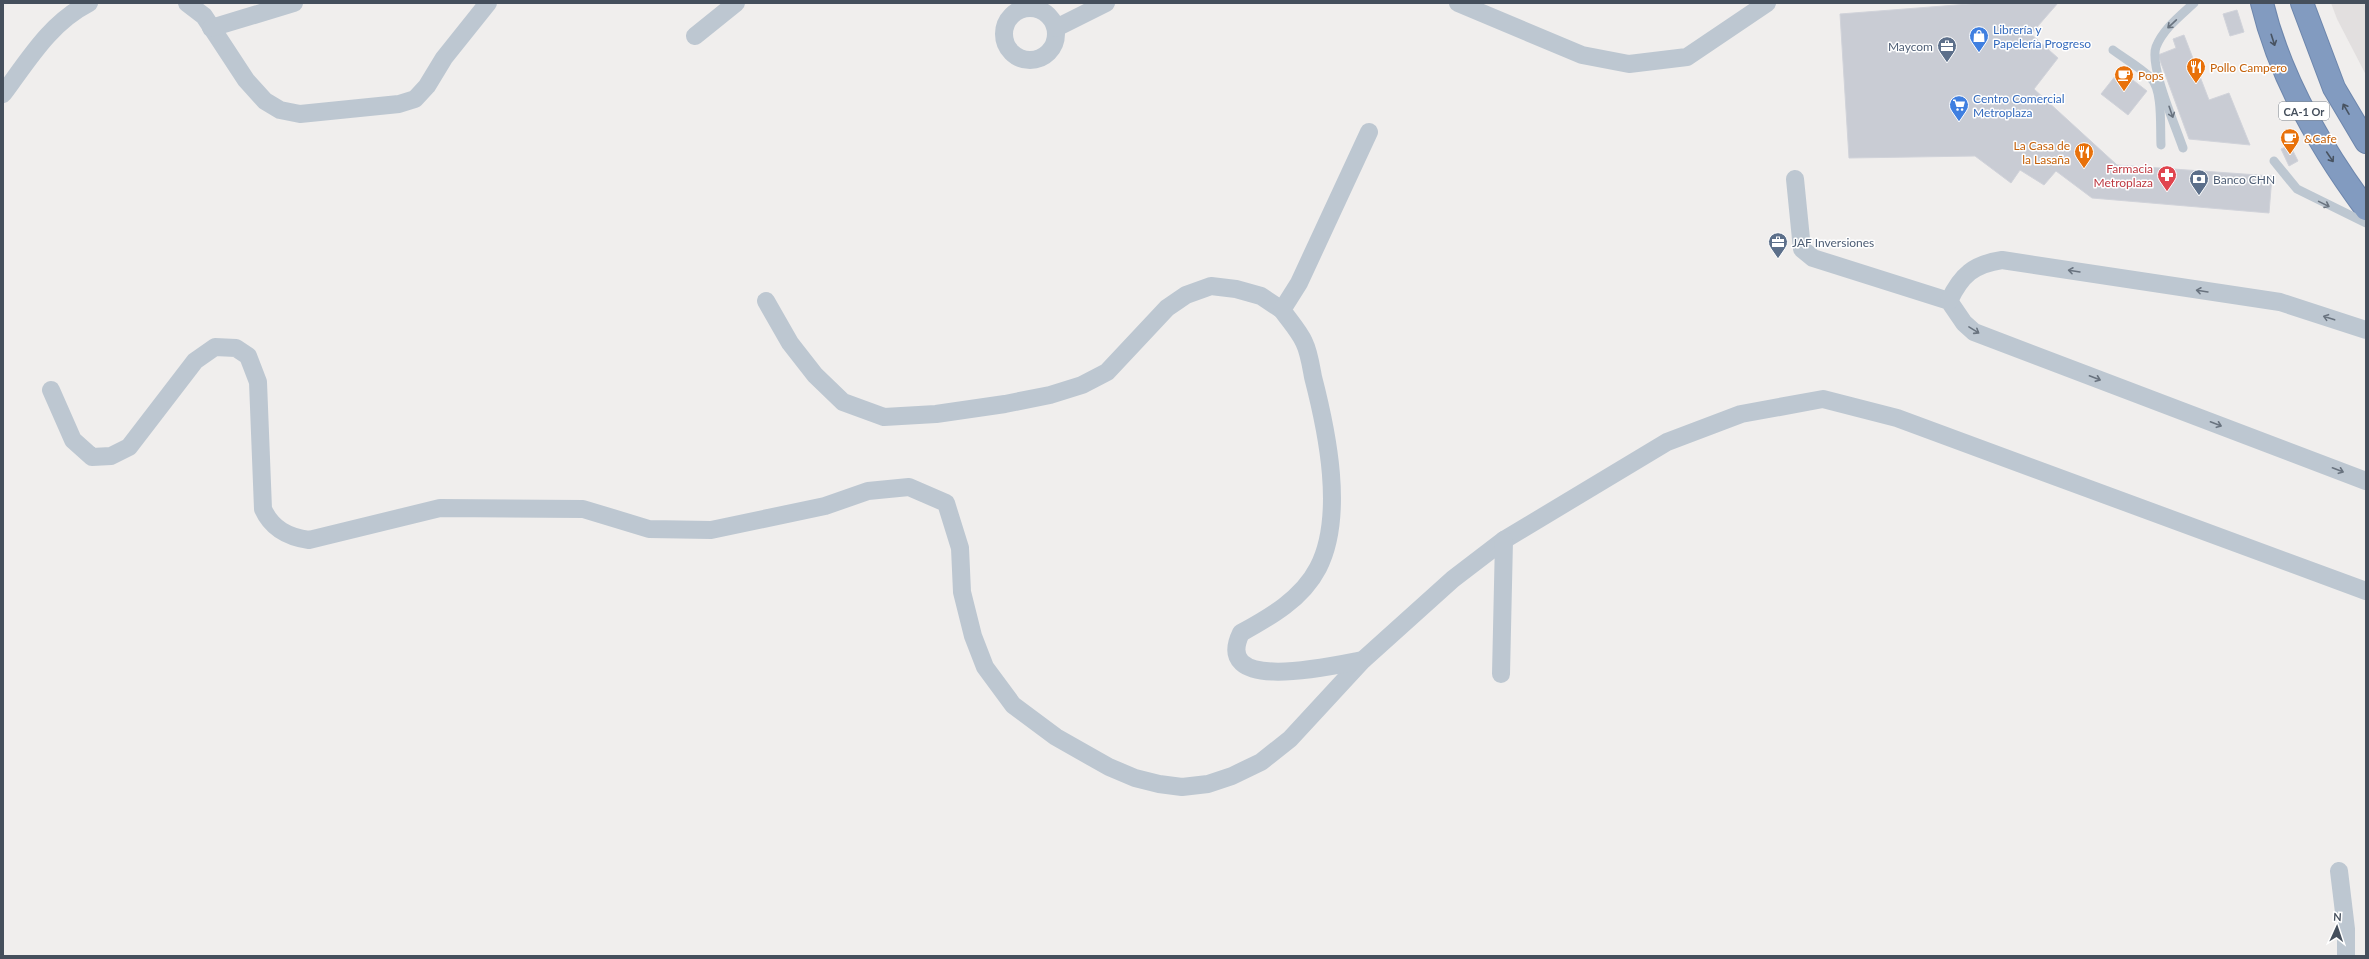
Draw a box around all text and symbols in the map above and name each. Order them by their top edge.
one-way arrow [2167,19,2177,28]
place label: Librería y Papelería Progreso [1993,22,2091,51]
shop icon: Librería y Papelería Progreso [1968,25,1990,53]
one-way arrow [2270,34,2277,47]
office icon: Maycom [1936,35,1958,63]
place label: Maycom [1888,39,1933,54]
restaurant icon: Pollo Campero [2185,56,2207,84]
place label: Pollo Campero [2210,60,2287,75]
cafe icon: Pops [2113,64,2135,92]
place label: Pops [2138,68,2164,83]
place label: Centro Comercial Metroplaza [1973,91,2065,120]
supermarket icon: Centro Comercial Metroplaza [1948,94,1970,122]
road number: CA-1 Or [2279,102,2329,120]
one-way arrow [2341,103,2349,115]
one-way arrow [2167,106,2175,118]
cafe icon: &Cafe [2279,127,2301,155]
place label: &Cafe [2304,131,2337,146]
place label: La Casa de la Lasaña [2014,138,2070,167]
restaurant icon: La Casa de la Lasaña [2073,141,2095,169]
one-way arrow [2326,151,2334,163]
place label: Farmacia Metroplaza [2094,161,2153,190]
pharmacy icon: Farmacia Metroplaza [2156,164,2178,192]
bank icon: Banco CHN [2188,168,2210,196]
place label: Banco CHN [2213,172,2275,187]
one-way arrow [2318,201,2330,208]
office icon: JAF Inversiones [1767,231,1789,259]
place label: JAF Inversiones [1792,235,1874,250]
one-way arrow [2068,267,2081,275]
one-way arrow [2196,287,2209,295]
one-way arrow [2323,314,2335,322]
one-way arrow [1968,327,1980,335]
one-way arrow [2088,374,2100,382]
one-way arrow [2210,420,2222,428]
one-way arrow [2331,467,2343,475]
north arrow [2317,907,2357,947]
text: N [2333,910,2342,923]

